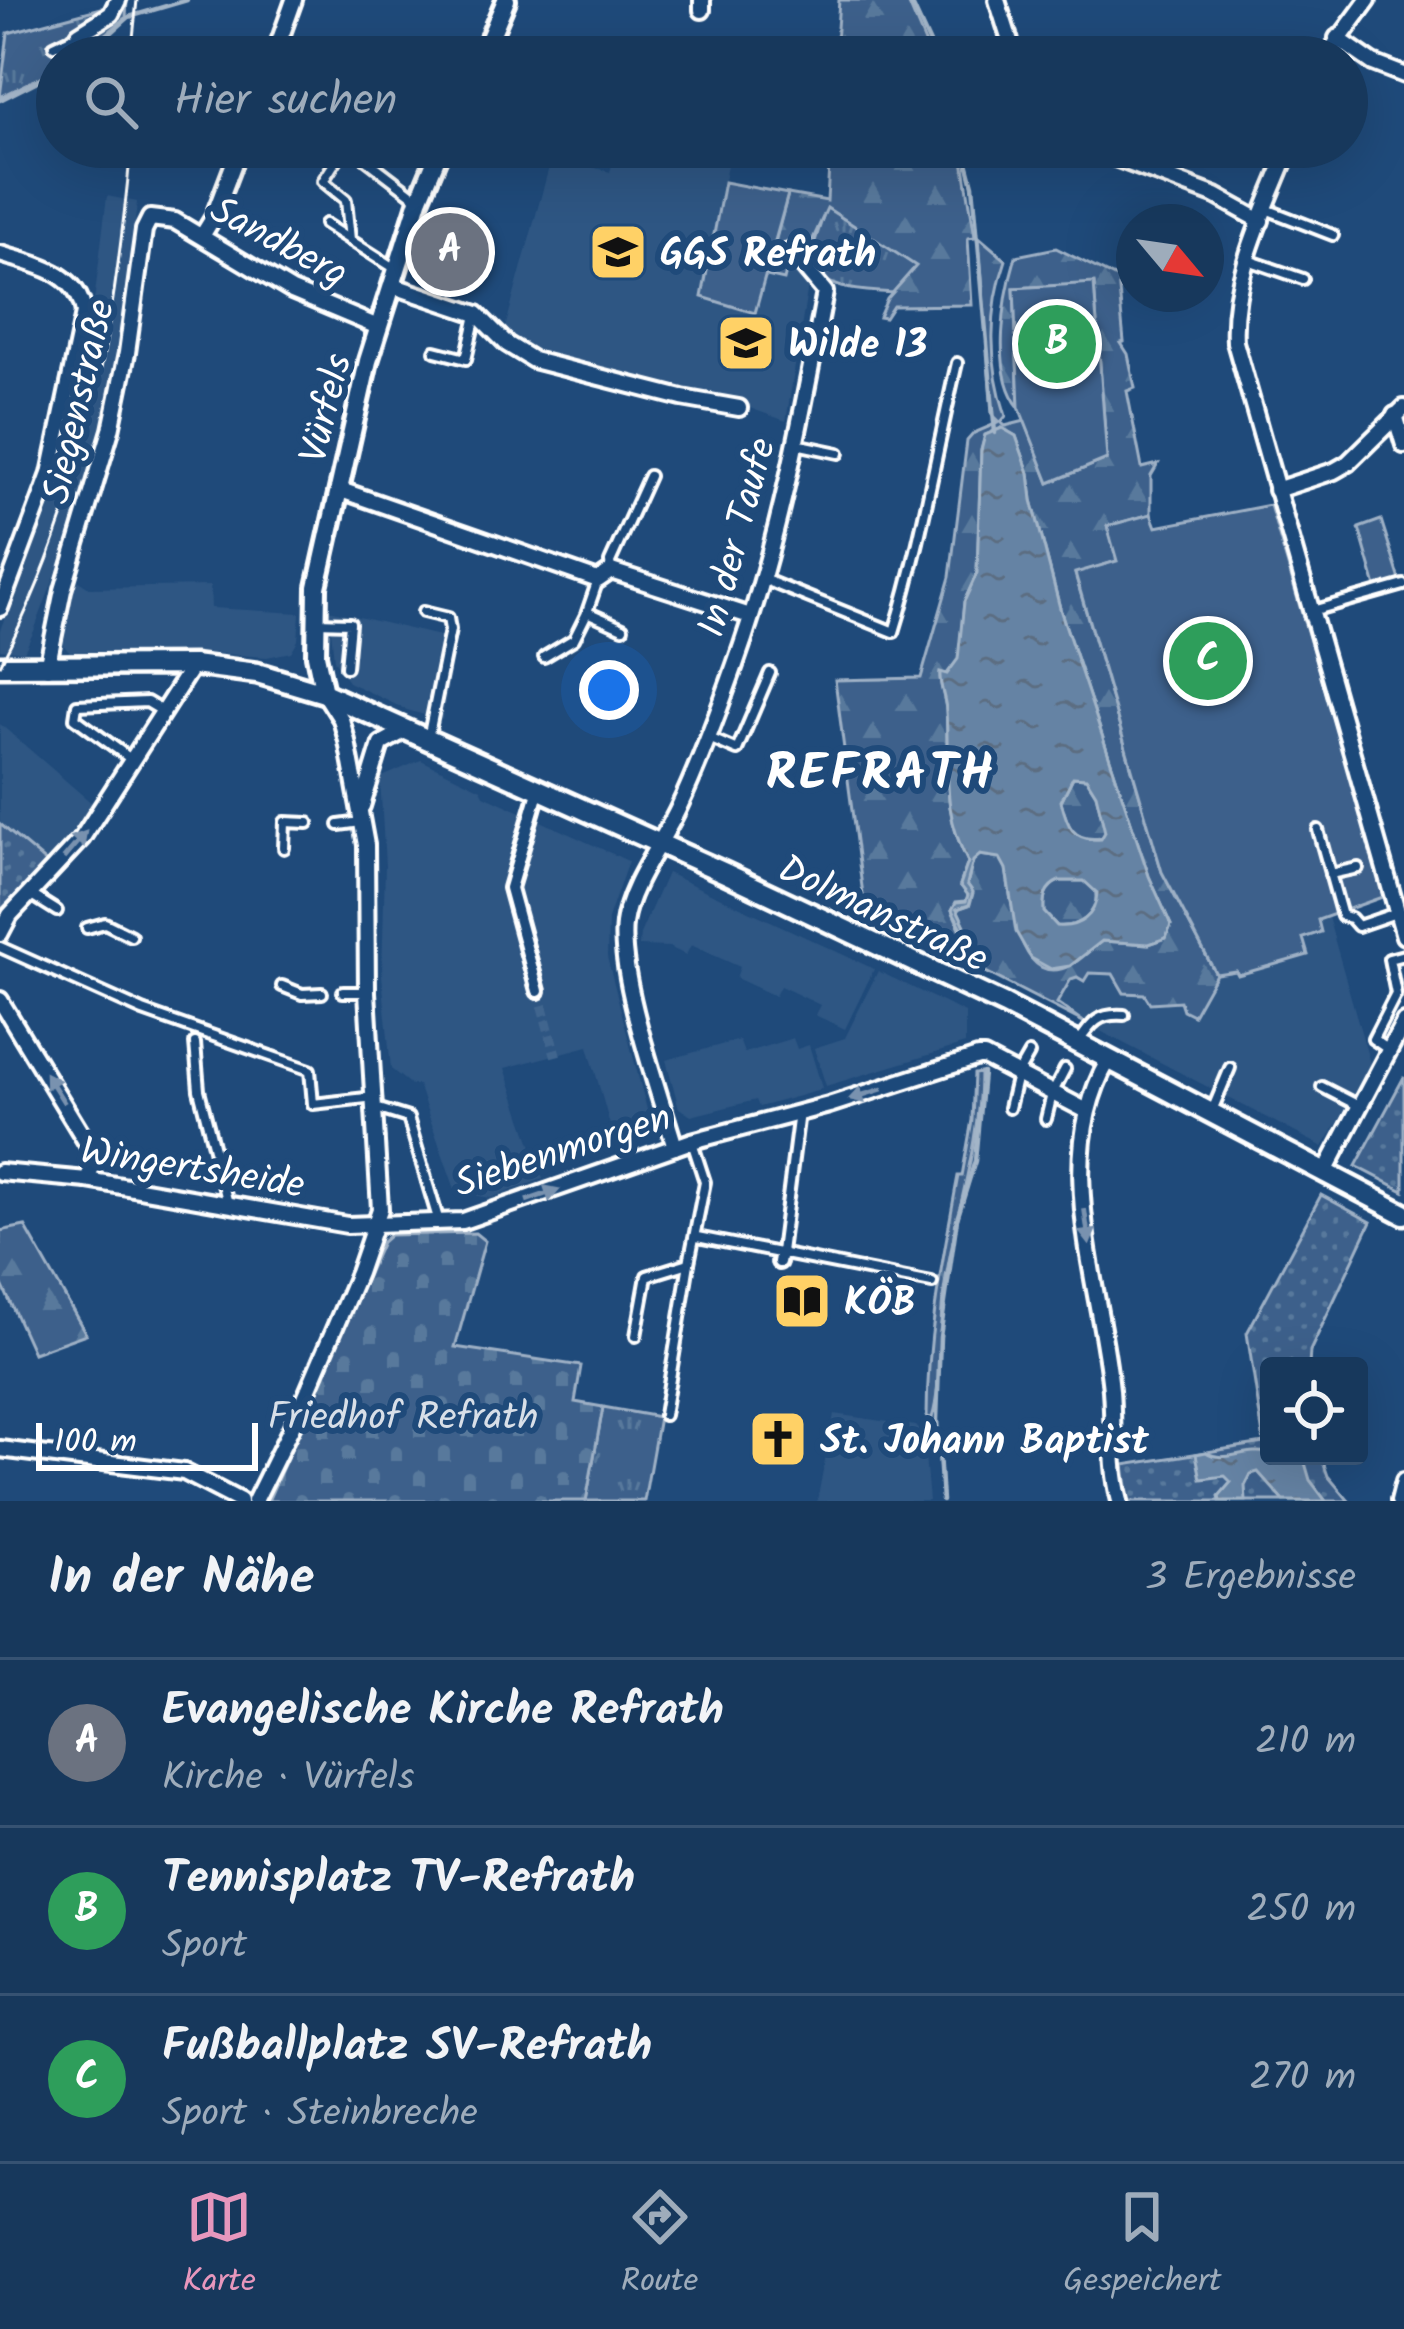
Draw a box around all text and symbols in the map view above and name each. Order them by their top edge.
search box [36,36,1368,168]
text: Hier suchen [174,66,397,138]
icon: search [78,69,144,135]
street label: Sandberg [198,181,358,306]
north arrow [1116,204,1224,312]
pin: A [411,207,489,297]
school or university icon: GGS Refrath [587,221,649,283]
place label: GGS Refrath [660,225,876,287]
street label: Siegenstraße [27,294,134,510]
pin: B [1018,299,1096,389]
school or university icon: Wilde 13 [715,312,777,374]
place label: Wilde 13 [788,316,927,378]
street label: Vürfels [284,347,371,470]
street label: In der Taufe [682,431,795,645]
pin: C [1169,616,1247,706]
your location [579,660,639,720]
district label: REFRATH [765,735,997,816]
one-way arrow [61,830,87,860]
street label: Dolmanstraße [767,840,998,991]
one-way arrow [45,1071,66,1105]
one-way arrow [847,1086,884,1104]
street label: Siebenmorgen [447,1089,680,1217]
street label: Wingertsheide [76,1122,309,1218]
one-way arrow [525,1185,561,1203]
one-way arrow [1078,1209,1097,1246]
library icon: KÖB [771,1270,833,1332]
place label: KÖB [844,1274,916,1336]
map controls [1260,1357,1368,1465]
button: locate [1260,1357,1368,1465]
park label: Friedhof Refrath [268,1388,538,1450]
church icon: St. Johann Baptist [747,1408,809,1470]
place label: St. Johann Baptist [820,1412,1149,1474]
scale bar [36,1417,258,1470]
text: 100 m [54,1417,137,1470]
text: In der Nähe [48,1539,314,1620]
text: 3 Ergebnisse [1145,1548,1356,1610]
text: Evangelische Kirche Refrath [162,1676,724,1748]
text: A [75,1712,99,1774]
text: 210 m [1255,1712,1356,1774]
text: Kirche · Vürfels [162,1748,414,1810]
text: Tennisplatz TV-Refrath [162,1844,635,1916]
text: B [75,1880,99,1942]
text: 250 m [1246,1880,1356,1942]
text: Sport [162,1916,247,1978]
text: Fußballplatz SV-Refrath [162,2012,652,2084]
text: C [75,2048,99,2110]
text: 270 m [1249,2048,1356,2110]
text: Sport · Steinbreche [162,2084,478,2146]
tab: Karte [182,2184,256,2309]
tab: Route [621,2184,698,2309]
tab: Gespeichert [1063,2184,1222,2309]

